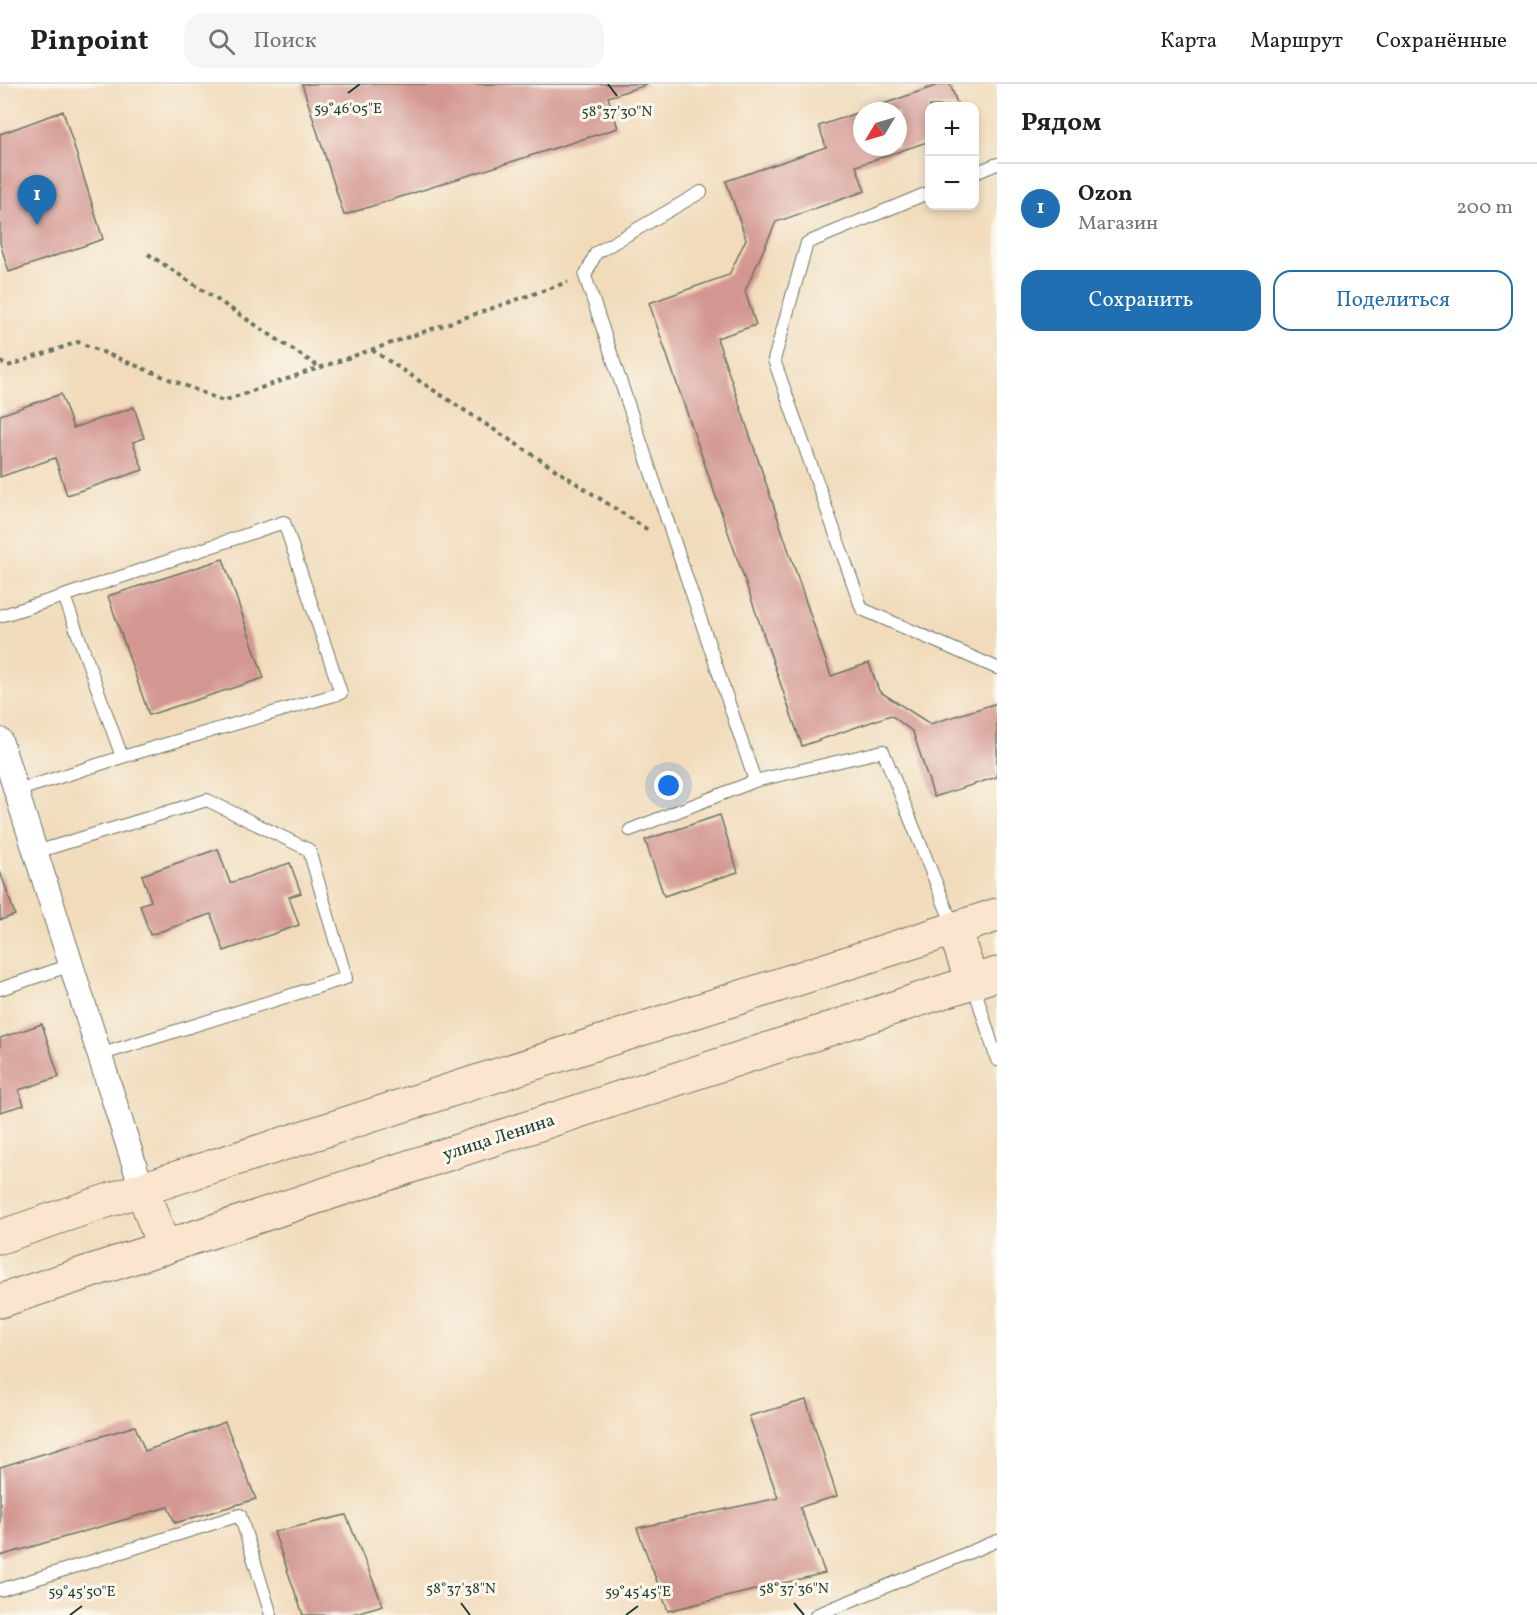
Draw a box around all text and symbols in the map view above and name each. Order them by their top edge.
search box [184,14,604,68]
text: Pinpoint [30,22,148,61]
icon: search [205,25,238,58]
text: Поиск [253,26,316,57]
text: Карта [1160,27,1217,56]
text: Маршрут [1250,27,1343,56]
text: Сохранённые [1376,27,1507,56]
text: 59°46'05"E [314,99,382,120]
text: 58°37'30"N [582,102,652,123]
north arrow [853,102,907,156]
map controls [925,102,979,210]
button: + [925,102,979,156]
text: Рядом [1021,105,1101,141]
button: − [925,156,979,210]
pin: 1 [18,176,57,225]
text: Ozon [1078,179,1133,210]
text: 1 [1036,194,1045,222]
text: 200 m [1456,194,1513,222]
text: Магазин [1078,210,1158,238]
button: Сохранить [1021,270,1261,331]
button: Поделиться [1273,270,1513,331]
your location [654,771,683,800]
street label: улица Ленина [440,1108,558,1168]
text: 58°37'38"N [426,1579,496,1600]
text: 58°37'36"N [759,1579,829,1600]
text: 59°45'50"E [48,1582,116,1603]
text: 59°45'45"E [605,1582,671,1603]

